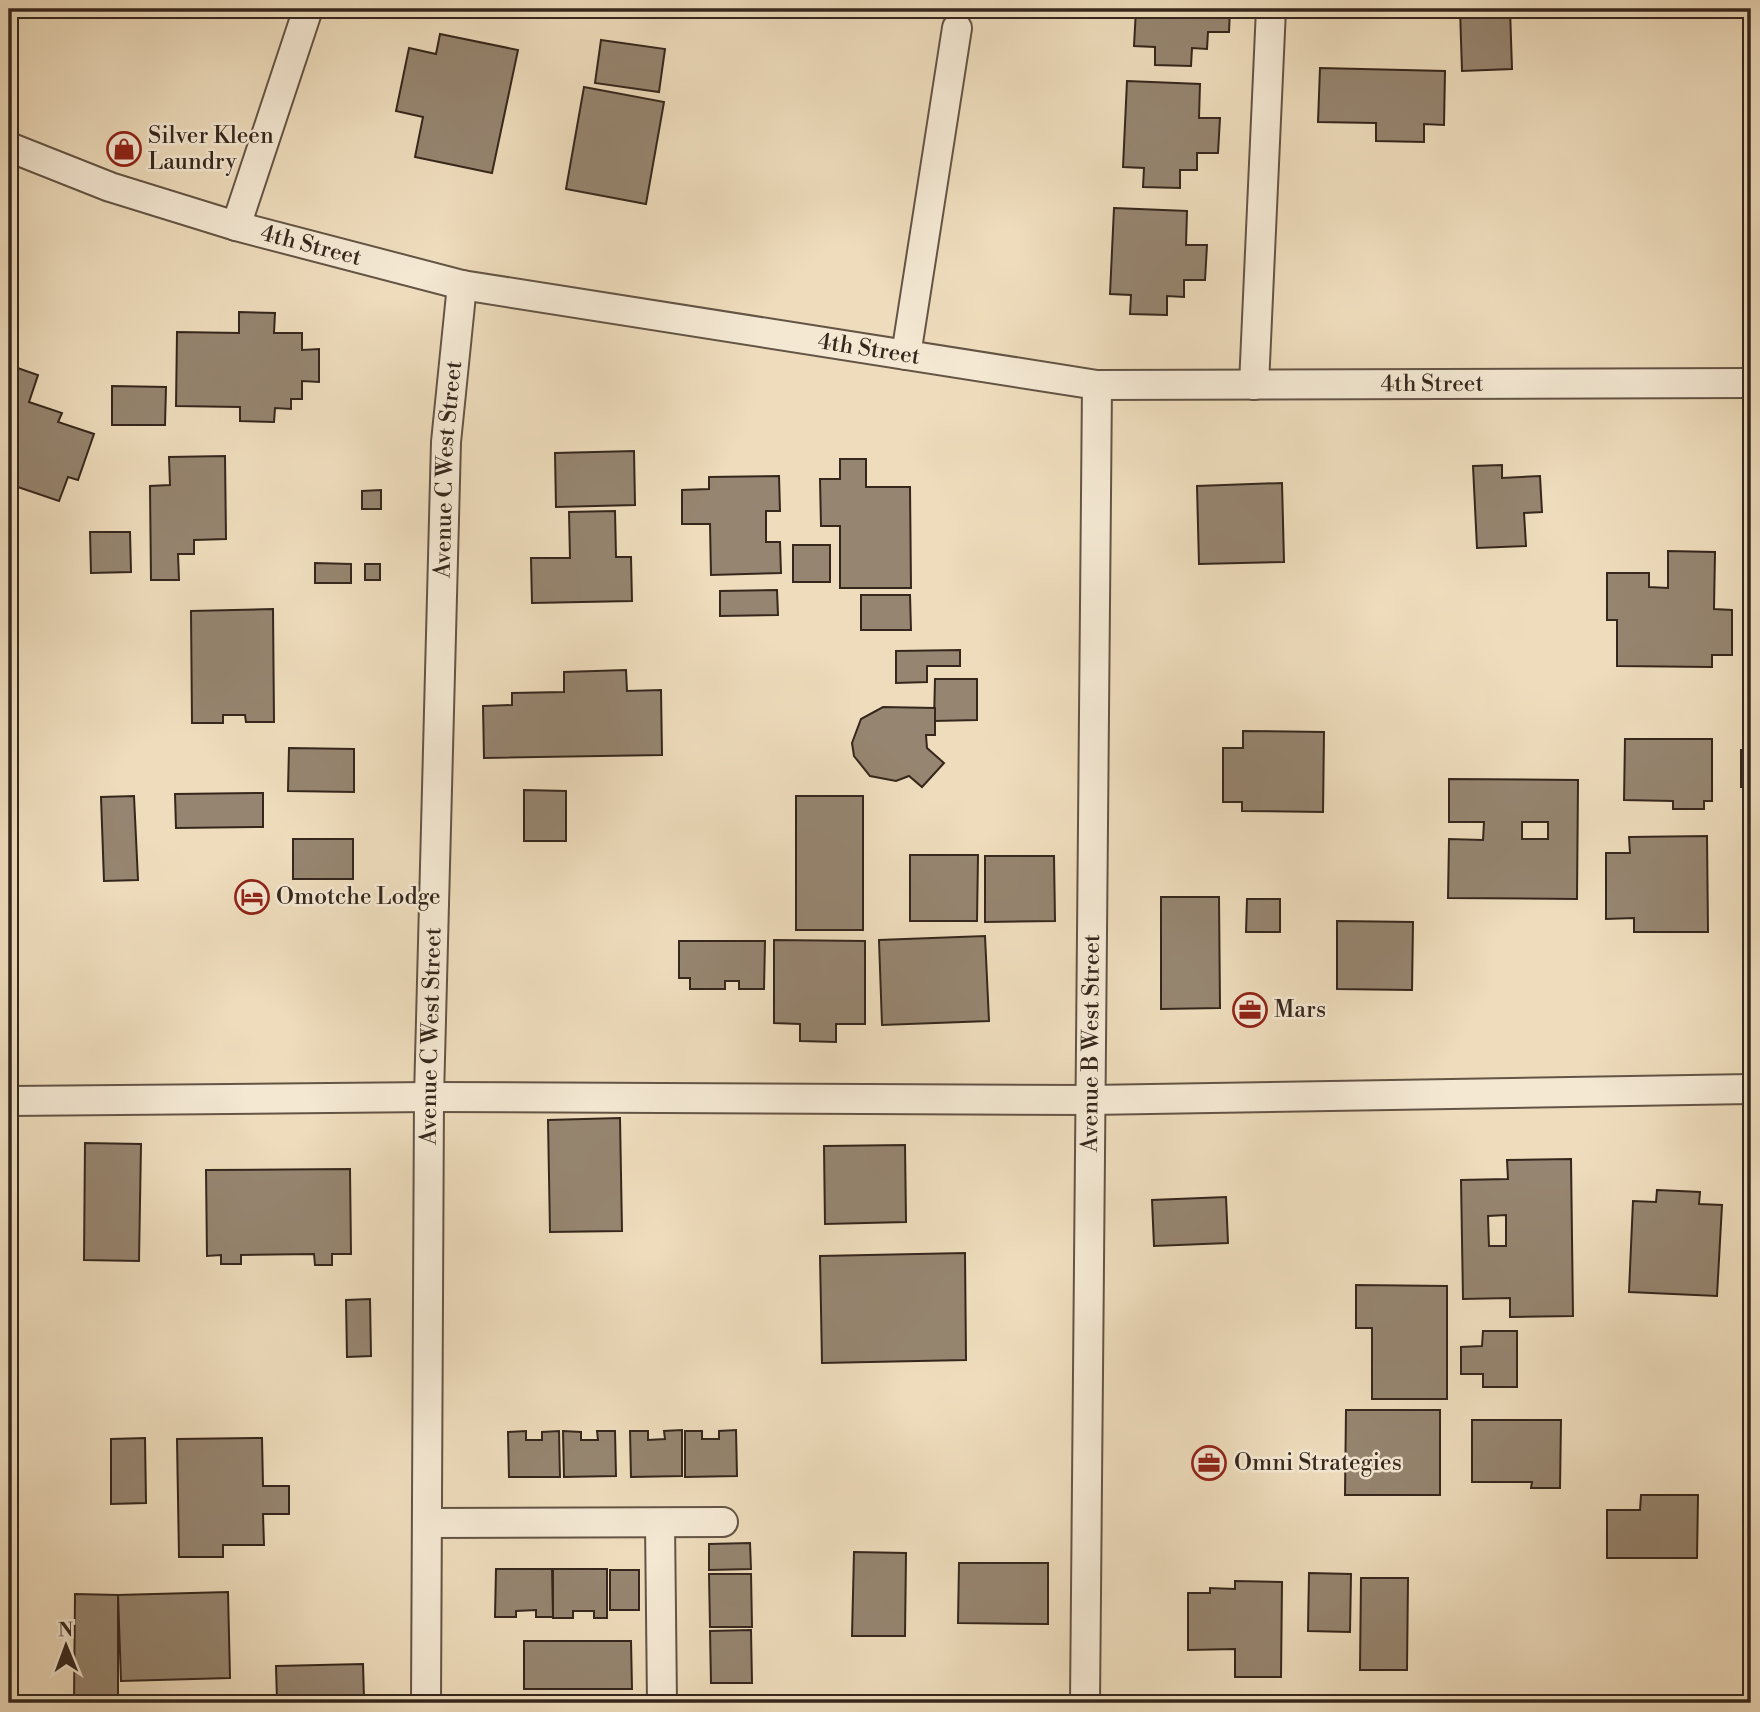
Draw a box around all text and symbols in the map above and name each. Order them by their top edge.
place label: Silver Kleen Laundry [148,122,274,176]
shop icon: Silver Kleen Laundry [105,130,143,168]
street label: 4th Street [258,219,364,272]
street label: 4th Street [816,327,922,371]
street label: Avenue C West Street [428,359,468,579]
street label: 4th Street [1380,370,1484,398]
hotel icon: Omotche Lodge [233,878,271,916]
place label: Omotche Lodge [276,883,441,911]
street label: Avenue C West Street [415,927,447,1146]
street label: Avenue B West Street [1076,934,1106,1153]
office icon: Mars [1231,991,1269,1029]
place label: Mars [1274,996,1326,1024]
office icon: Omni Strategies [1190,1444,1228,1482]
place label: Omni Strategies [1234,1449,1402,1477]
north arrow [32,1610,102,1680]
text: N [58,1618,73,1642]

